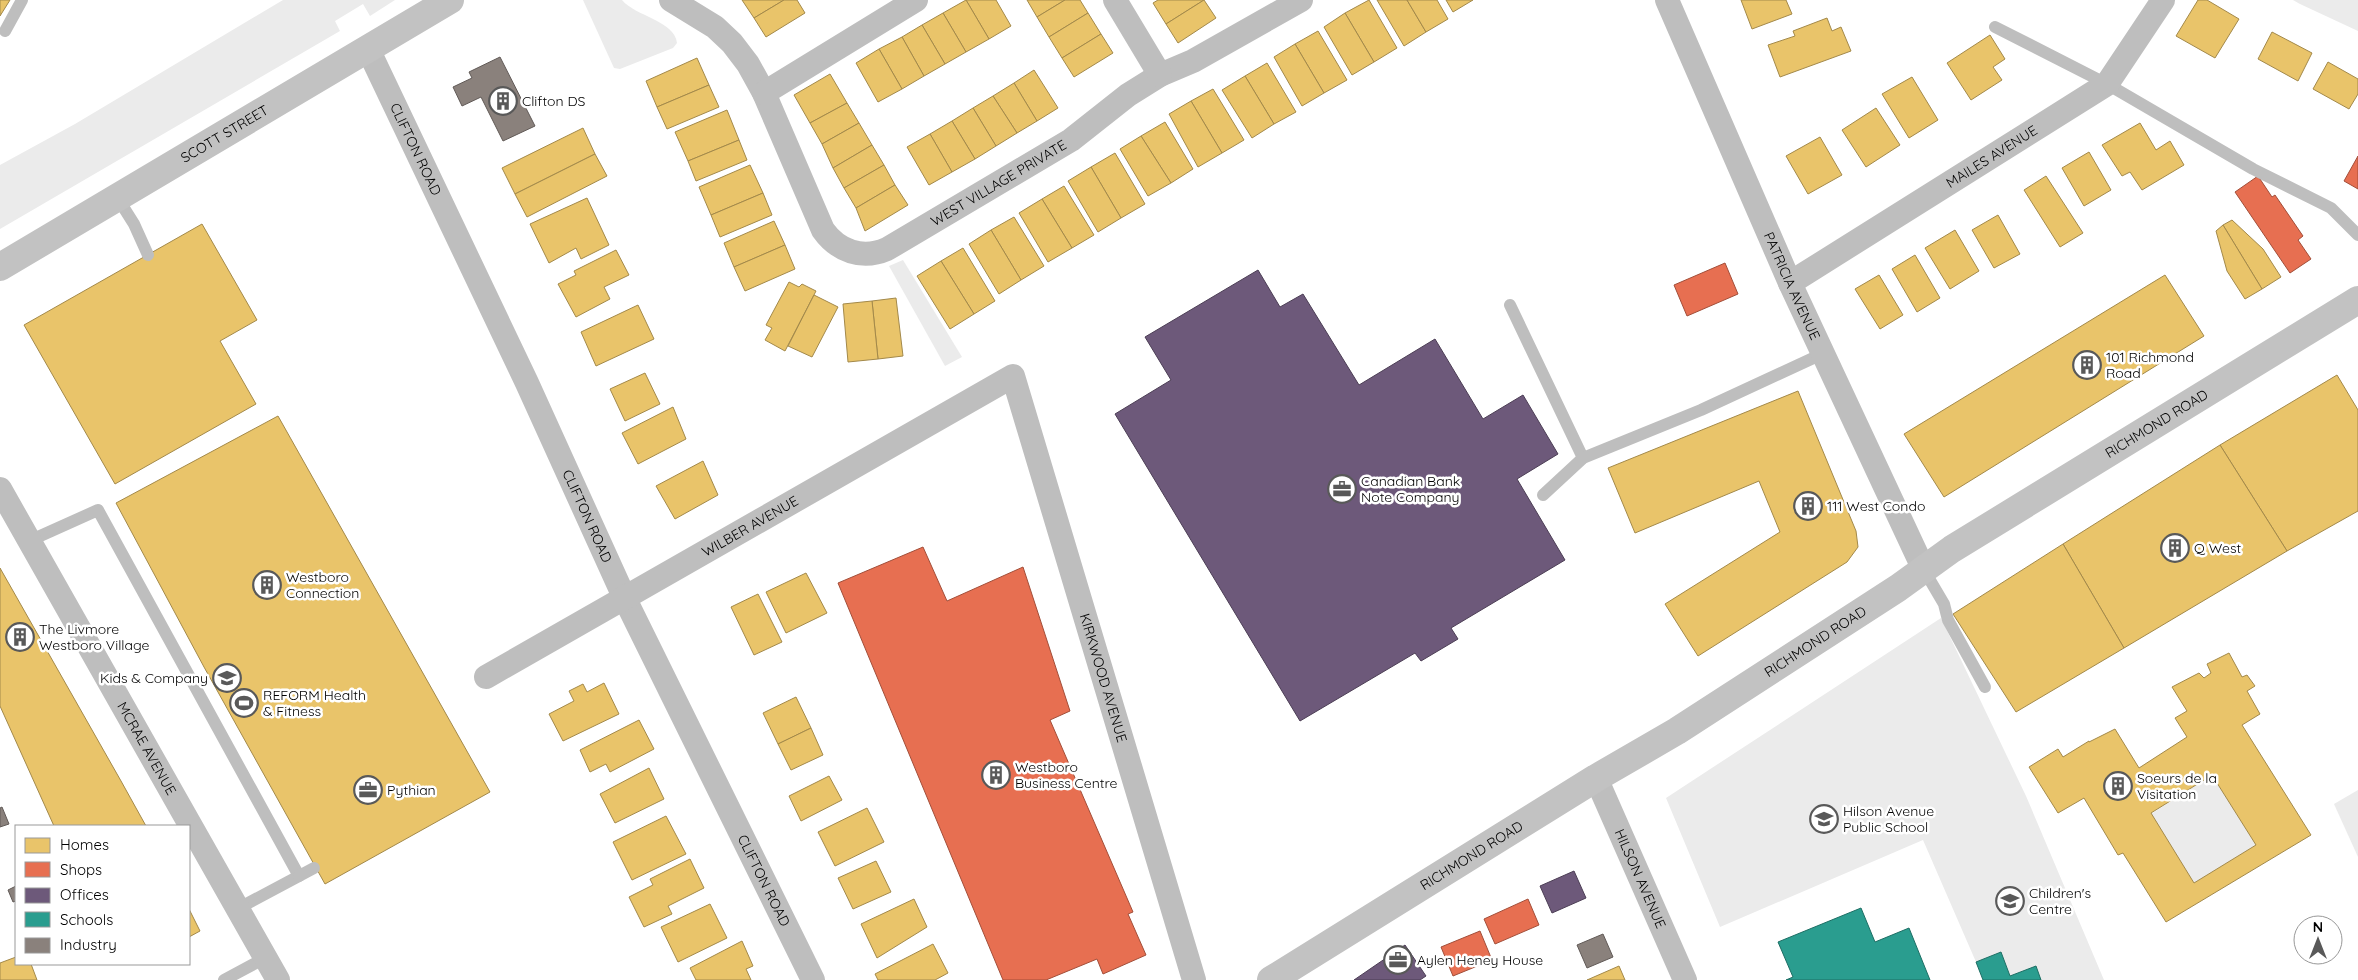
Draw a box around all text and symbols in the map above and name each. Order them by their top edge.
building icon: Clifton DS [488,86,518,116]
place label: Clifton DS [522,92,586,110]
street label: CLIFTON ROAD [386,100,445,198]
street label: SCOTT STREET [177,101,272,167]
street label: MAILES AVENUE [1943,121,2041,192]
street label: WEST VILLAGE PRIVATE [927,136,1070,230]
street label: PATRICIA AVENUE [1760,229,1824,343]
place label: 101 Richmond Road [2106,348,2194,382]
building icon: 101 Richmond Road [2072,350,2102,380]
street label: RICHMOND ROAD [2102,385,2211,462]
street label: CLIFTON ROAD [558,467,616,565]
place label: Canadian Bank Note Company [1361,472,1460,506]
office icon: Canadian Bank Note Company [1327,474,1357,504]
building icon: 111 West Condo [1793,491,1823,521]
street label: WILBER AVENUE [699,492,801,561]
place label: 111 West Condo [1827,497,1925,515]
building icon: Q West [2160,533,2190,563]
place label: Q West [2194,539,2241,557]
place label: Westboro Connection [286,568,359,602]
building icon: Westboro Connection [252,570,282,600]
street label: RICHMOND ROAD [1761,602,1870,681]
street label: KIRKWOOD AVENUE [1076,611,1131,745]
place label: The Livmore Westboro Village [39,620,150,654]
building icon: The Livmore Westboro Village [5,622,35,652]
school or university icon: Kids & Company [212,663,242,693]
place label: Kids & Company [100,669,208,687]
place label: REFORM Health & Fitness [263,686,366,720]
sports icon: REFORM Health & Fitness [229,688,259,718]
street label: MCRAE AVENUE [113,699,180,798]
place label: Westboro Business Centre [1015,758,1118,792]
building icon: Westboro Business Centre [981,760,1011,790]
place label: Soeurs de la Visitation [2137,769,2217,803]
building icon: Soeurs de la Visitation [2103,771,2133,801]
office icon: Pythian [353,775,383,805]
place label: Pythian [387,781,436,799]
place label: Hilson Avenue Public School [1843,802,1934,836]
school or university icon: Hilson Avenue Public School [1809,804,1839,834]
street label: RICHMOND ROAD [1417,817,1526,894]
legend [15,825,190,965]
street label: HILSON AVENUE [1611,826,1670,931]
street label: CLIFTON ROAD [734,832,794,929]
text: Homes [60,835,109,854]
text: Shops [60,860,102,879]
place label: Children's Centre [2029,884,2091,918]
text: Offices [60,885,109,904]
school or university icon: Children's Centre [1995,886,2025,916]
text: Schools [60,910,113,929]
north arrow [2293,915,2343,965]
text: N [2313,918,2323,936]
text: Industry [60,935,117,954]
office icon: Aylen Heney House [1383,945,1413,975]
place label: Aylen Heney House [1417,951,1543,969]

